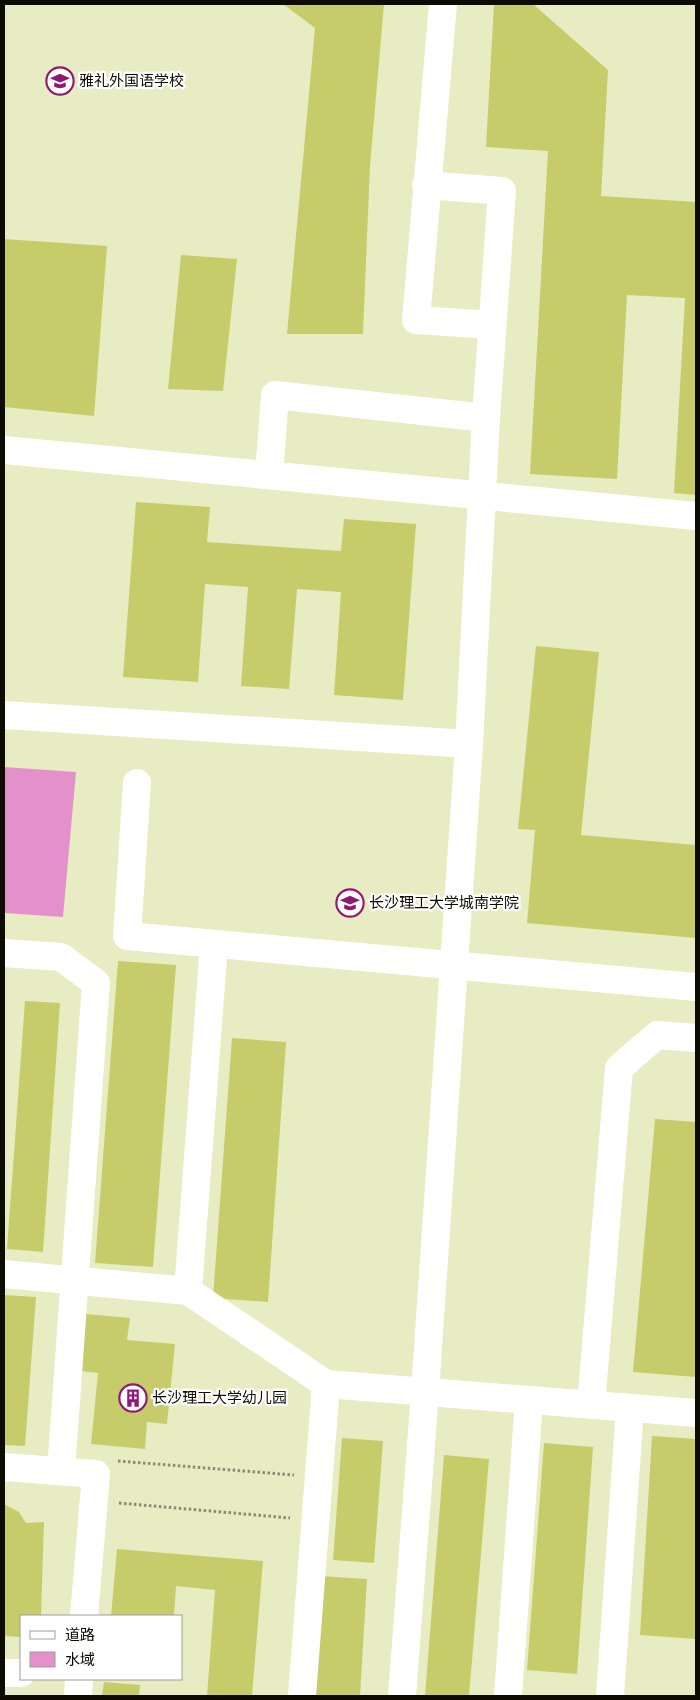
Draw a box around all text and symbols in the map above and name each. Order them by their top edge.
school or university icon: 雅礼外国语学校 [45,66,75,96]
place label: 雅礼外国语学校 [79,72,184,90]
school or university icon: 长沙理工大学城南学院 [335,888,365,918]
place label: 长沙理工大学城南学院 [369,894,519,912]
building icon: 长沙理工大学幼儿园 [118,1383,148,1413]
place label: 长沙理工大学幼儿园 [152,1389,287,1407]
legend [20,1615,182,1680]
text: 道路 [65,1626,95,1644]
text: 水域 [65,1651,95,1669]

